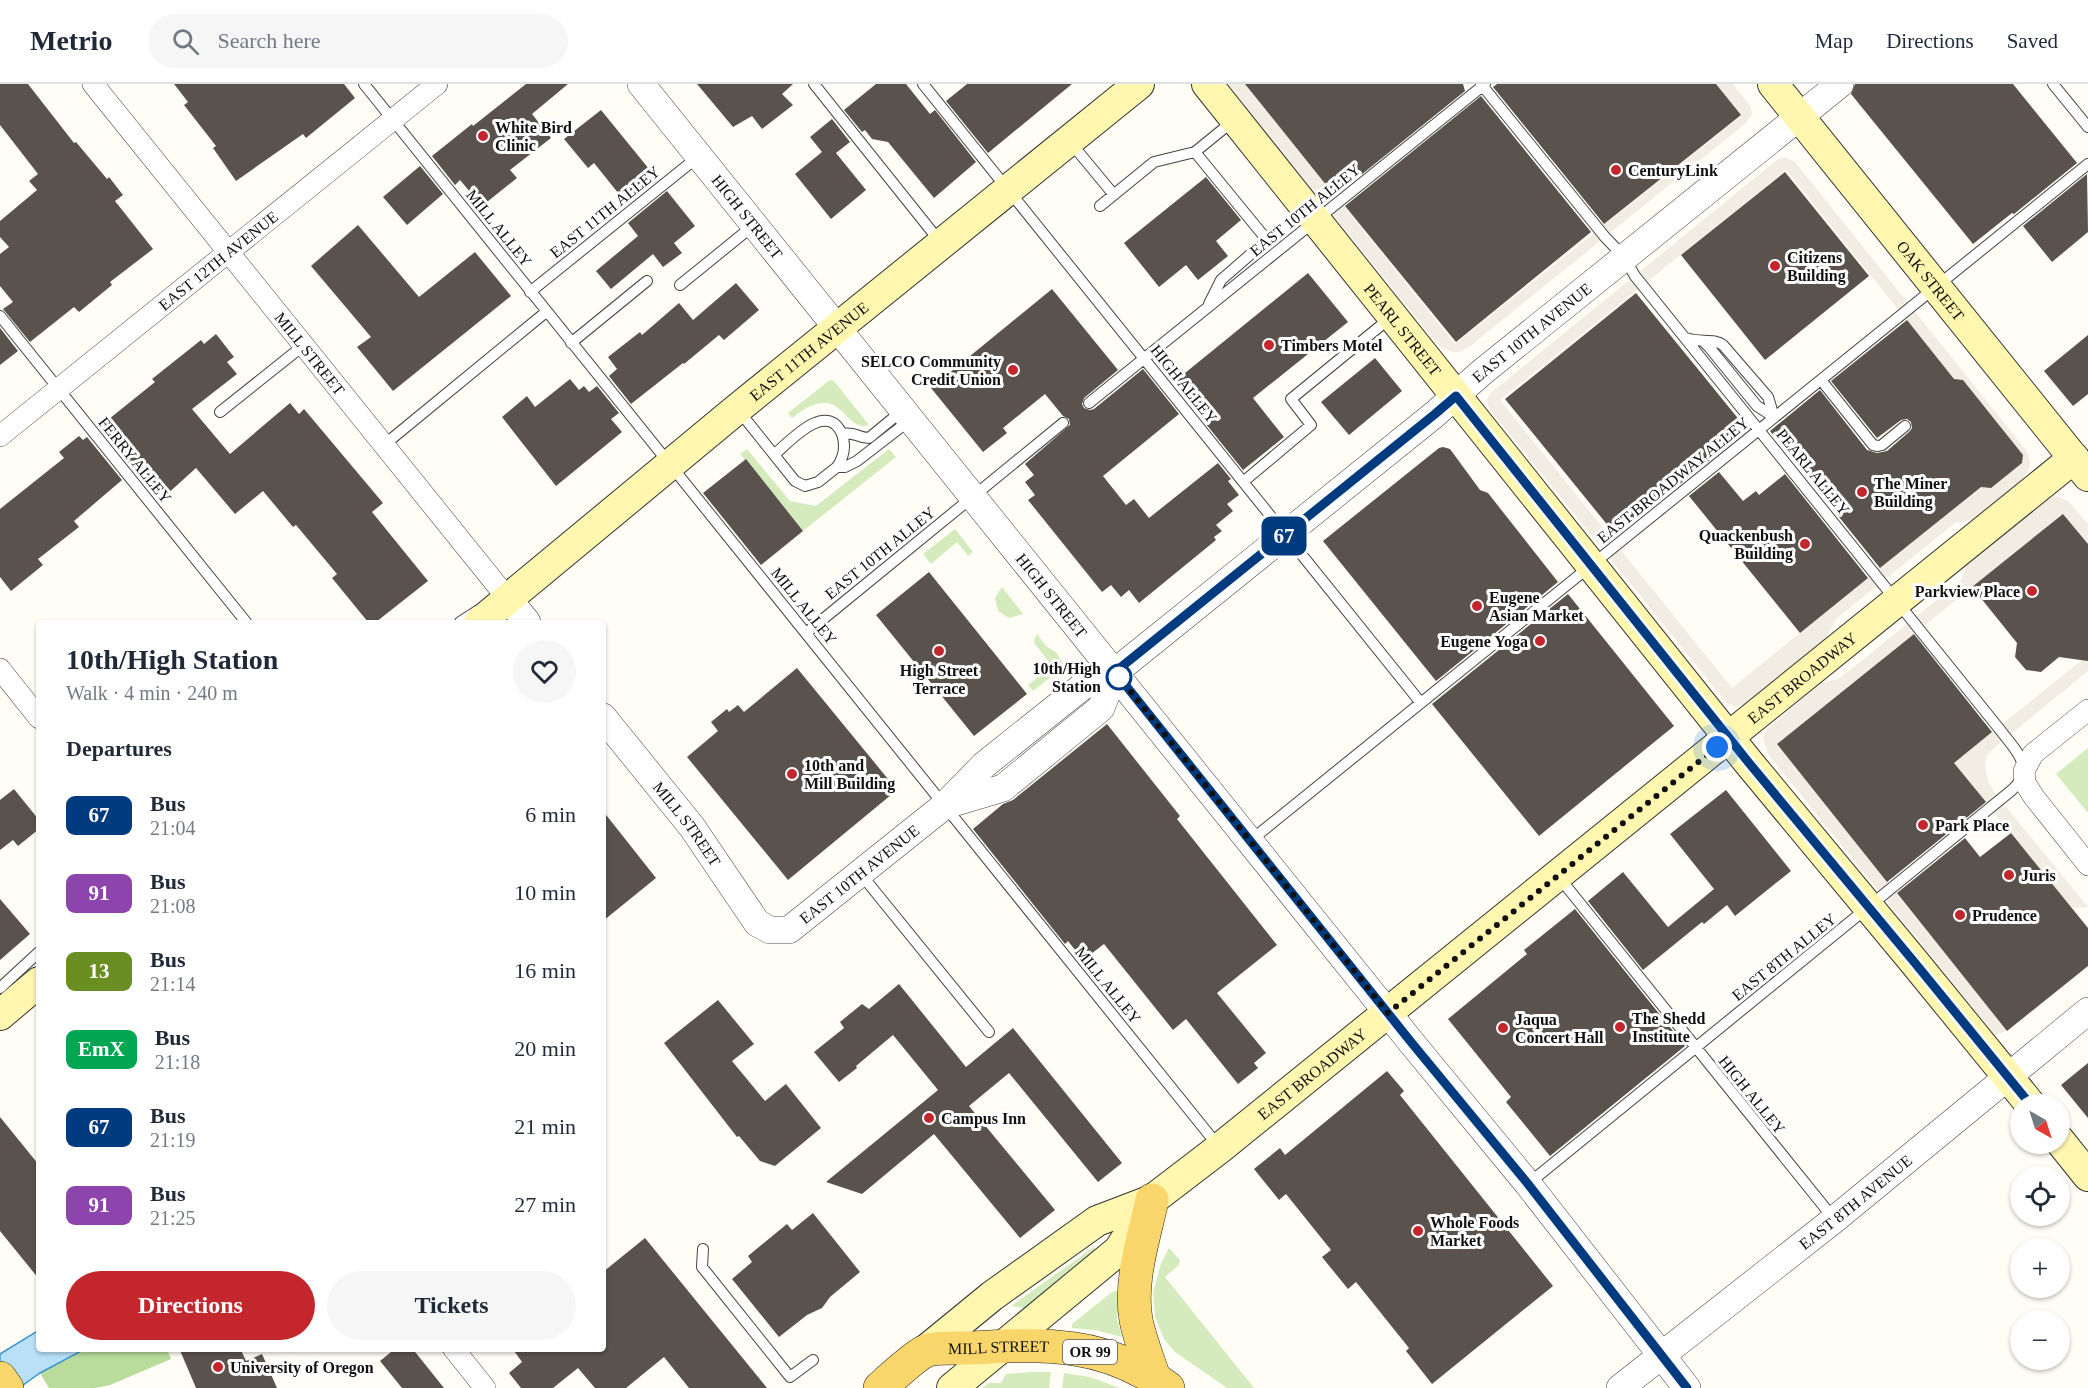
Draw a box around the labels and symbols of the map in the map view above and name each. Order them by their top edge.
place label: White Bird Clinic [495,119,572,154]
marker: White Bird Clinic [476,129,490,143]
street label: EAST 10TH ALLEY [1247,160,1364,260]
street label: EAST 11TH ALLEY [547,162,664,261]
place label: CenturyLink [1628,162,1718,180]
marker: CenturyLink [1609,163,1623,177]
street label: HIGH STREET [709,171,786,262]
street label: MILL ALLEY [463,186,535,270]
street label: EAST 12TH AVENUE [155,207,281,313]
street label: OAK STREET [1894,237,1968,324]
place label: Citizens Building [1787,249,1846,285]
marker: Citizens Building [1768,259,1782,273]
street label: EAST 10TH AVENUE [1468,279,1594,385]
street label: PEARL STREET [1361,280,1445,379]
street label: EAST 11TH AVENUE [746,298,871,404]
street label: MILL STREET [272,309,349,398]
place label: Timbers Motel [1281,337,1383,354]
marker: Timbers Motel [1262,338,1276,352]
street label: HIGH ALLEY [1147,342,1221,427]
place label: SELCO Community Credit Union [861,353,1001,388]
marker: SELCO Community Credit Union [1006,363,1020,377]
street label: EAST BROADWAY ALLEY [1594,413,1752,546]
street label: FERRY ALLEY [95,414,175,507]
street label: PEARL ALLEY [1773,426,1853,519]
place label: The Miner Building [1874,475,1947,511]
marker: The Miner Building [1855,485,1869,499]
street label: EAST 10TH ALLEY [822,503,939,603]
line badge: 67 [1257,516,1311,556]
place label: Quackenbush Building [1699,527,1793,563]
marker: Quackenbush Building [1798,537,1812,551]
street label: HIGH STREET [1013,550,1091,641]
street label: MILL ALLEY [768,564,840,648]
place label: Parkview Place [1915,583,2020,600]
marker: Parkview Place [2025,584,2039,598]
place label: Eugene Asian Market [1489,589,1584,624]
marker: Eugene Asian Market [1470,599,1484,613]
street label: EAST BROADWAY [1744,629,1860,727]
place label: Eugene Yoga [1440,633,1528,651]
marker: Eugene Yoga [1533,634,1547,648]
marker: High Street Terrace [932,644,946,658]
place label: 10th/High Station [1033,660,1101,695]
place label: High Street Terrace [900,662,979,697]
marker: 10th/High Station [1106,664,1132,690]
your location [1702,732,1732,762]
place label: 10th and Mill Building [804,757,895,793]
marker: 10th and Mill Building [785,767,799,781]
street label: MILL STREET [650,778,724,869]
place label: Park Place [1935,817,2009,834]
marker: Park Place [1916,818,1930,832]
street label: EAST 10TH AVENUE [796,821,922,927]
place label: Juris [2021,867,2056,884]
marker: Juris [2002,868,2016,882]
place label: Prudence [1972,907,2037,924]
marker: Prudence [1953,908,1967,922]
street label: EAST 8TH ALLEY [1729,910,1840,1004]
street label: MILL ALLEY [1072,943,1144,1027]
place label: The Shedd Institute [1632,1010,1705,1045]
place label: Jaqua Concert Hall [1515,1011,1604,1046]
marker: The Shedd Institute [1613,1020,1627,1034]
marker: Jaqua Concert Hall [1496,1021,1510,1035]
street label: EAST BROADWAY [1254,1024,1370,1123]
street label: HIGH ALLEY [1715,1053,1789,1138]
north arrow [2010,1094,2070,1154]
place label: Campus Inn [941,1110,1026,1128]
marker: Campus Inn [922,1111,936,1125]
street label: EAST 8TH AVENUE [1796,1151,1915,1253]
place label: Whole Foods Market [1430,1214,1519,1249]
marker: Whole Foods Market [1411,1224,1425,1238]
street label: MILL STREET [948,1337,1050,1357]
road number: OR 99 [1063,1340,1117,1364]
place label: University of Oregon [230,1359,374,1377]
marker: University of Oregon [211,1360,225,1374]

